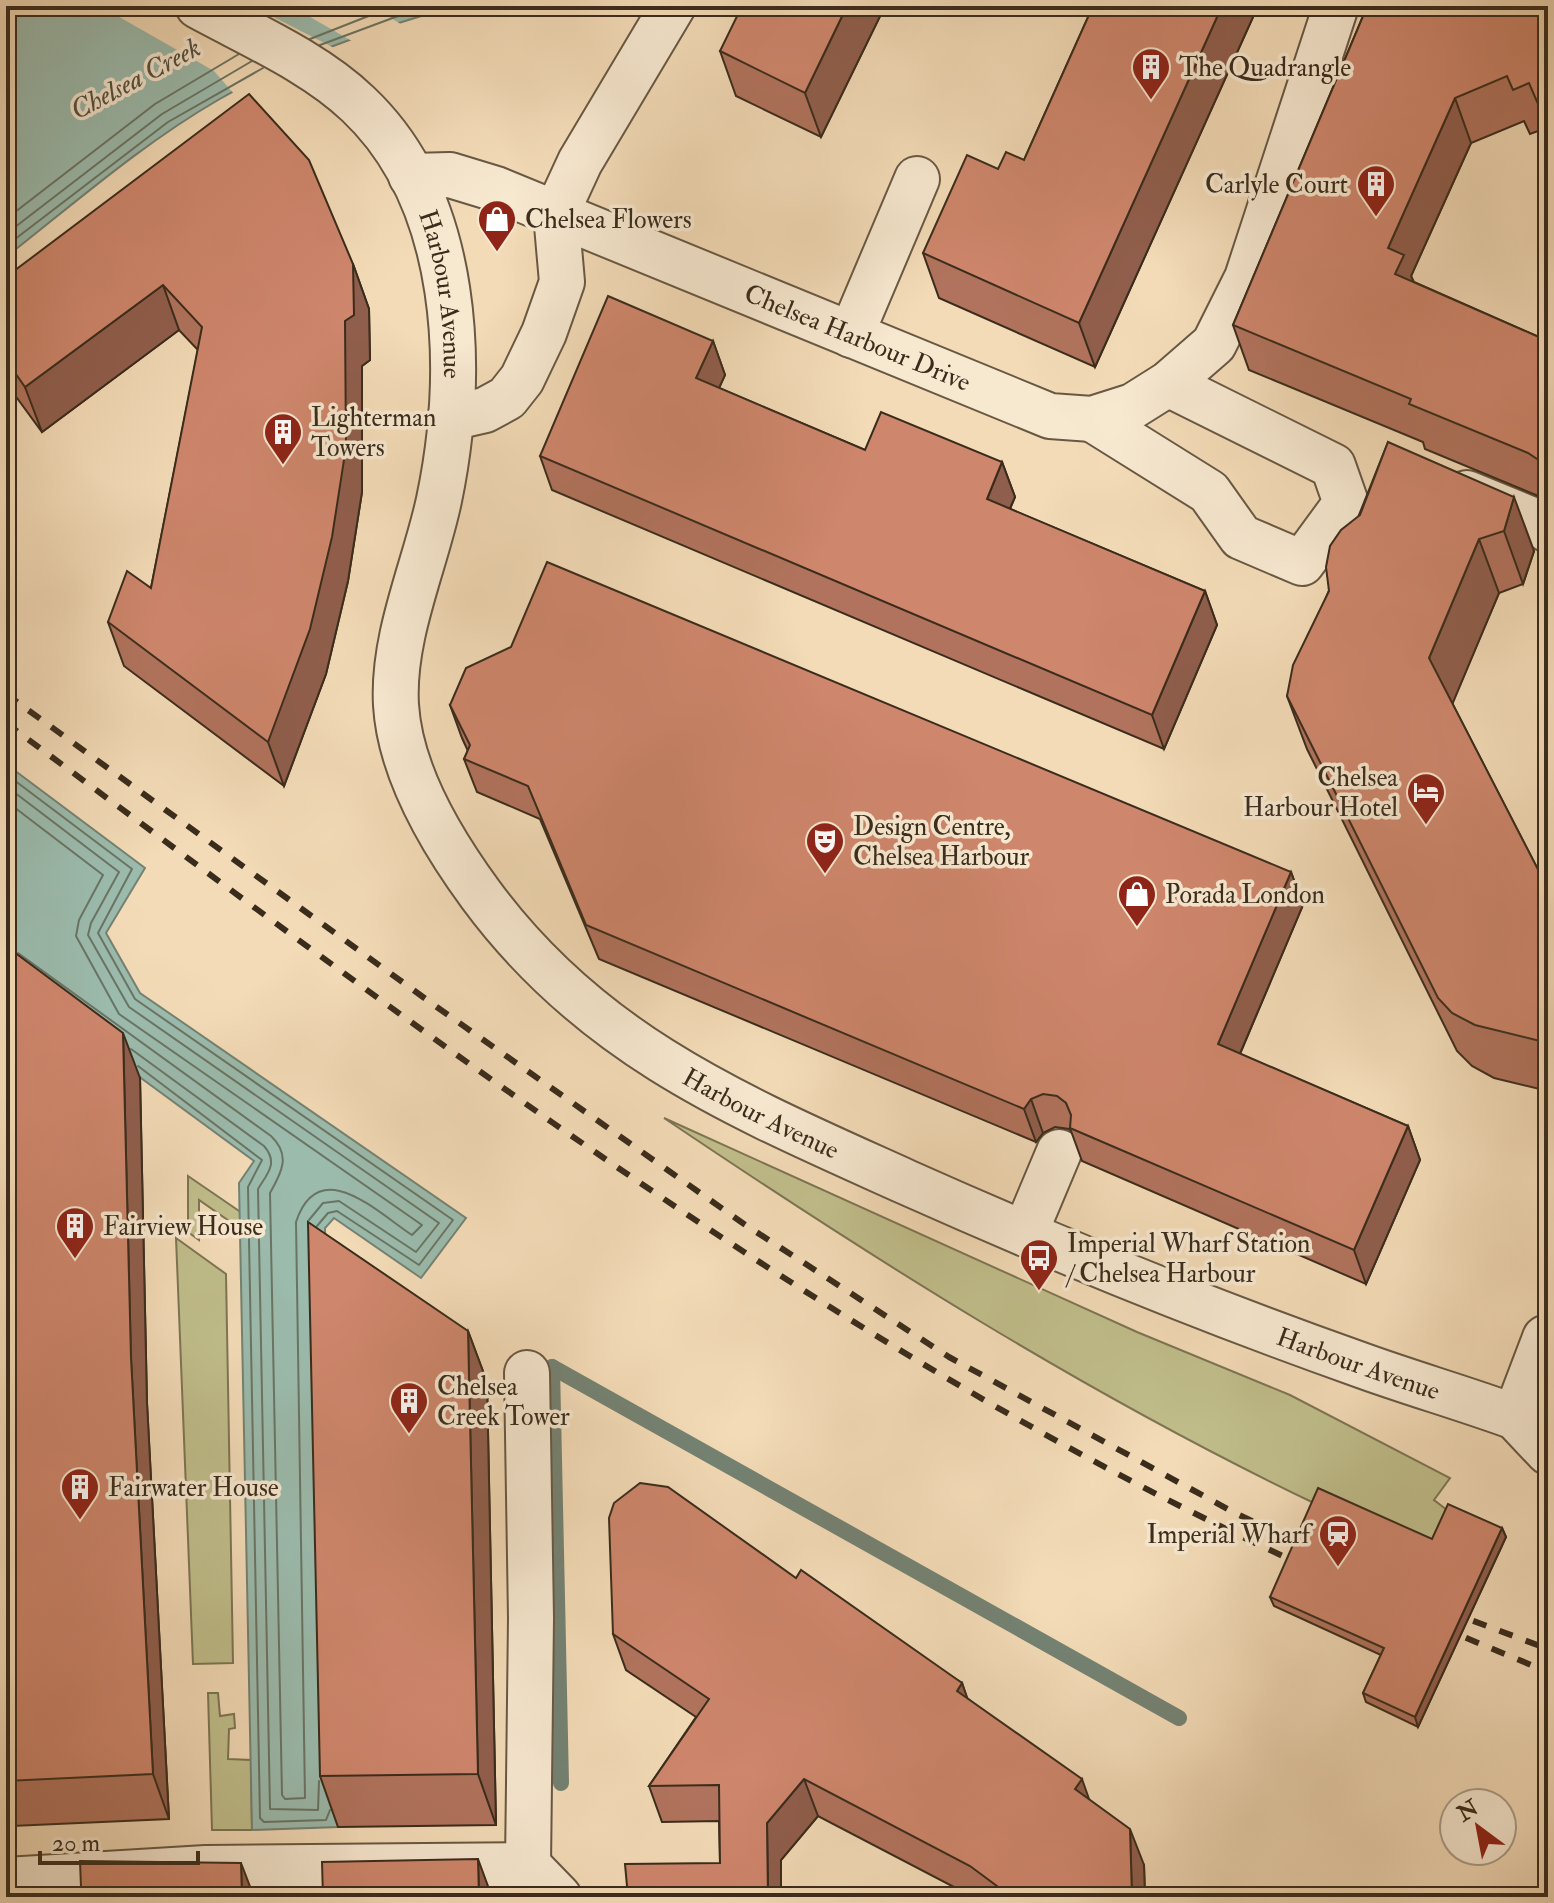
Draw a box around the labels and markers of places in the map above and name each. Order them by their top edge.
building icon: The Quadrangle [1130,46,1172,101]
place label: The Quadrangle [1179,52,1351,84]
building icon: Carlyle Court [1355,163,1397,218]
place label: Carlyle Court [1205,169,1348,201]
shop icon: Chelsea Flowers [476,198,518,253]
place label: Chelsea Flowers [525,204,692,236]
place label: Lighterman Towers [311,402,436,464]
building icon: Lighterman Towers [262,411,304,466]
place label: Chelsea Harbour Hotel [1243,762,1398,824]
hotel icon: Chelsea Harbour Hotel [1405,771,1447,826]
place label: Design Centre, Chelsea Harbour [853,811,1030,873]
theatre icon: Design Centre, Chelsea Harbour [804,820,846,875]
shop icon: Porada London [1116,873,1158,928]
place label: Porada London [1165,879,1325,911]
building icon: Fairview House [54,1205,96,1260]
place label: Fairview House [103,1211,263,1243]
place label: Imperial Wharf Station / Chelsea Harbour [1065,1228,1310,1290]
bus stop icon: Imperial Wharf Station / Chelsea Harbour [1018,1237,1060,1292]
place label: Chelsea Creek Tower [437,1371,570,1433]
building icon: Chelsea Creek Tower [388,1380,430,1435]
building icon: Fairwater House [59,1466,101,1521]
place label: Fairwater House [108,1472,279,1504]
station icon: Imperial Wharf [1317,1513,1359,1568]
place label: Imperial Wharf [1147,1519,1314,1552]

